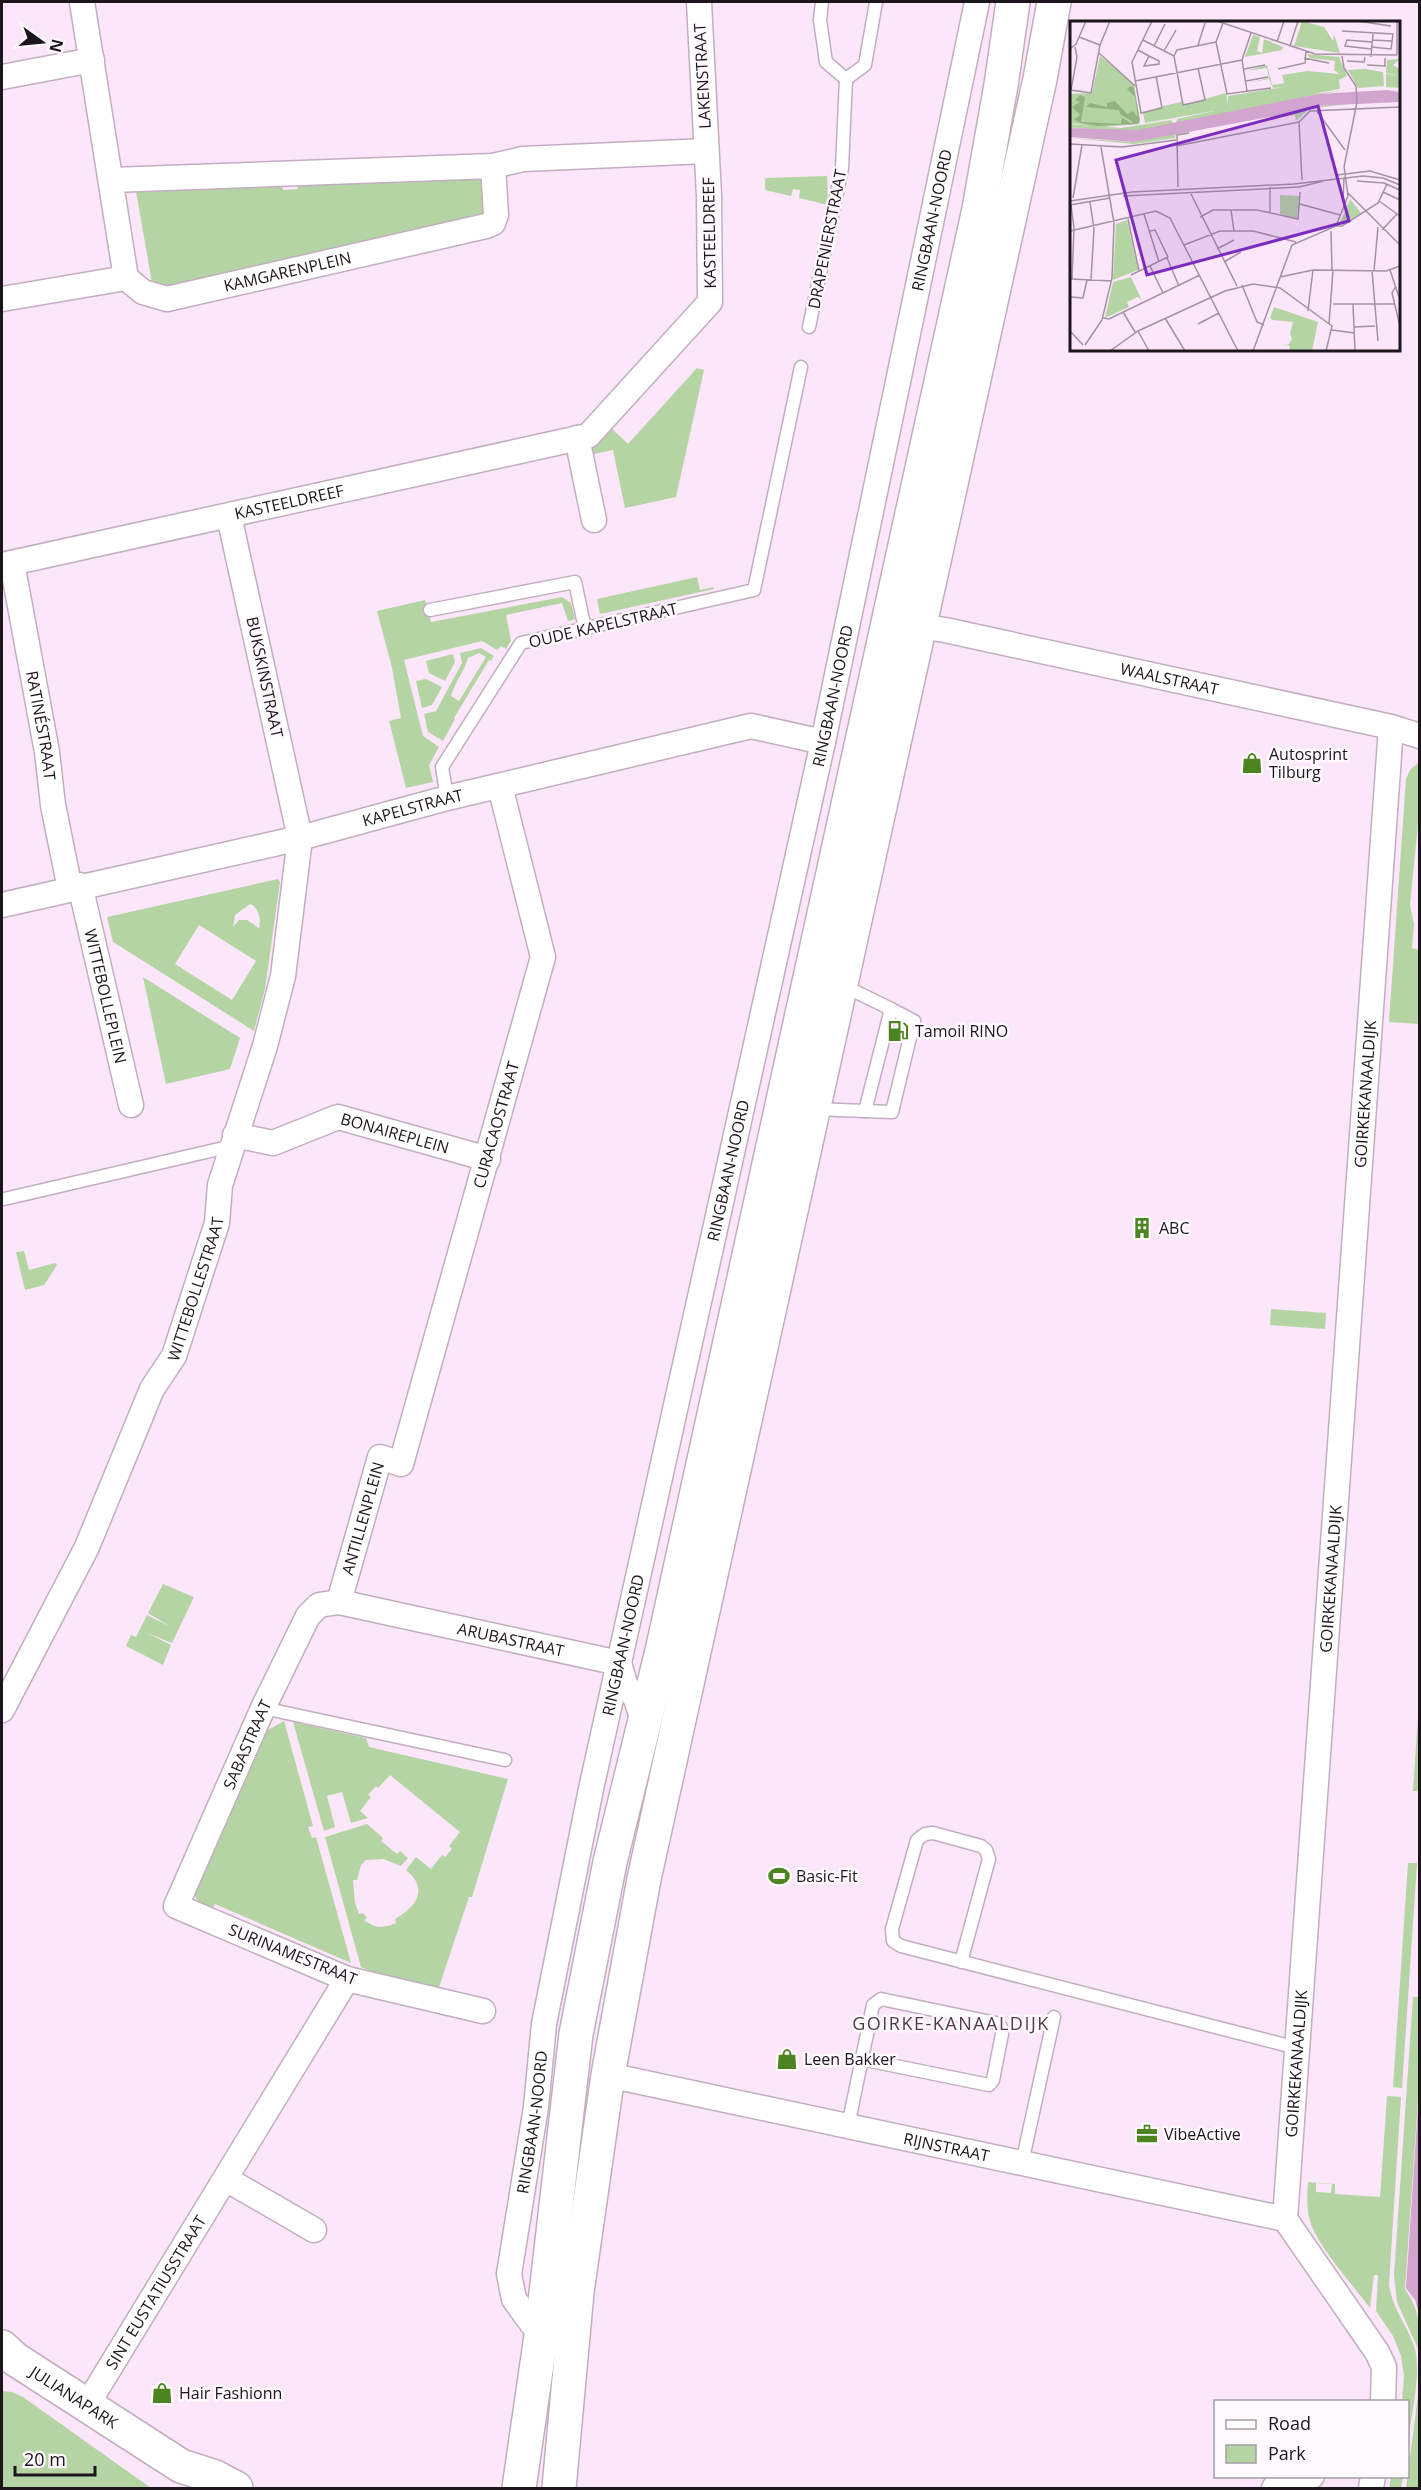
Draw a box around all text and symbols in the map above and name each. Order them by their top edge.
north arrow [12,12,72,72]
inset map [1070,21,1400,351]
street label: LAKENSTRAAT [688,22,716,129]
text: N [44,37,69,55]
street label: RINGBAAN-NOORD [906,147,957,293]
street label: DRAPENIERSTRAAT [803,167,851,311]
street label: KASTEELDREEF [697,177,721,289]
street label: KAMGARENPLEIN [221,246,353,297]
street label: KASTEELDREEF [232,479,346,524]
street label: OUDE KAPELSTRAAT [526,597,680,653]
street label: BUKSKINSTRAAT [241,614,289,740]
street label: RINGBAAN-NOORD [807,623,858,769]
street label: WAALSTRAAT [1118,657,1221,700]
street label: RATINÉSTRAAT [21,669,61,781]
place label: Autosprint Tilburg [1269,743,1348,783]
shop icon: Autosprint Tilburg [1240,751,1264,775]
street label: KAPELSTRAAT [360,784,465,832]
street label: WITTEBOLLEPLEIN [79,927,132,1066]
fuel station icon: Tamoil RINO [886,1019,910,1043]
street label: GOIRKEKANAALDIJK [1349,1019,1381,1169]
place label: Tamoil RINO [915,1020,1008,1042]
street label: CURACAOSTRAAT [468,1059,524,1191]
street label: RINGBAAN-NOORD [702,1098,754,1243]
street label: BONAIREPLEIN [338,1107,452,1159]
street label: WITTEBOLLESTRAAT [162,1216,228,1364]
building icon: ABC [1130,1216,1154,1240]
place label: ABC [1159,1217,1190,1239]
street label: ANTILLENPLEIN [336,1459,389,1577]
street label: GOIRKEKANAALDIJK [1314,1504,1347,1653]
street label: RINGBAAN-NOORD [597,1572,649,1718]
street label: ARUBASTRAAT [455,1617,566,1662]
street label: SABASTRAAT [218,1696,276,1793]
sports icon: Basic-Fit [767,1864,791,1888]
place label: Basic-Fit [796,1865,858,1887]
street label: SURINAMESTRAAT [225,1918,361,1990]
street label: GOIRKEKANAALDIJK [1280,1989,1312,2138]
district label: GOIRKE-KANAALDIJK [852,2011,1050,2035]
shop icon: Leen Bakker [775,2047,799,2071]
place label: Leen Bakker [804,2048,896,2070]
street label: RINGBAAN-NOORD [511,2050,552,2195]
office icon: VibeActive [1135,2122,1159,2146]
place label: VibeActive [1164,2123,1241,2145]
street label: RIJNSTRAAT [901,2127,992,2167]
street label: SINT EUSTATIUSSTRAAT [100,2211,211,2374]
street label: JULIANAPARK [24,2360,122,2434]
shop icon: Hair Fashionn [150,2381,174,2405]
place label: Hair Fashionn [179,2382,282,2404]
legend [1214,2400,1409,2478]
text: Road [1268,2411,1311,2435]
scale bar [15,2439,94,2477]
text: Park [1268,2441,1306,2465]
text: 20 m [24,2447,66,2471]

